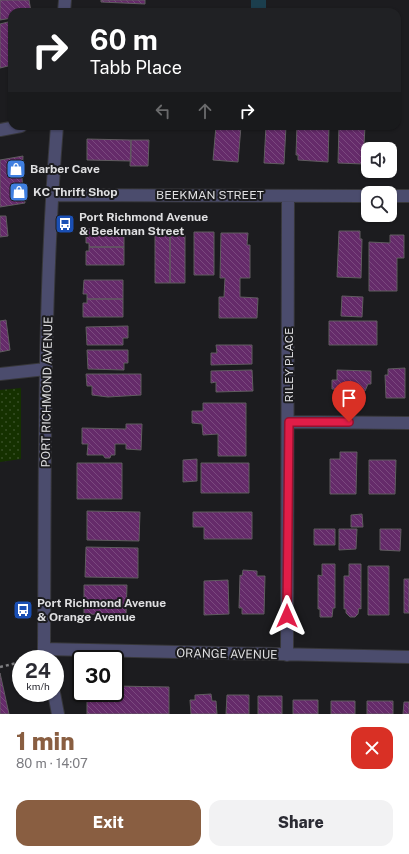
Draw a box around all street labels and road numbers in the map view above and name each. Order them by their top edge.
street label: BEEKMAN STREET [156,188,264,202]
street label: PORT RICHMOND AVENUE [39,316,55,468]
street label: RILEY PLACE [282,328,296,402]
street label: ORANGE AVENUE [176,646,278,662]

